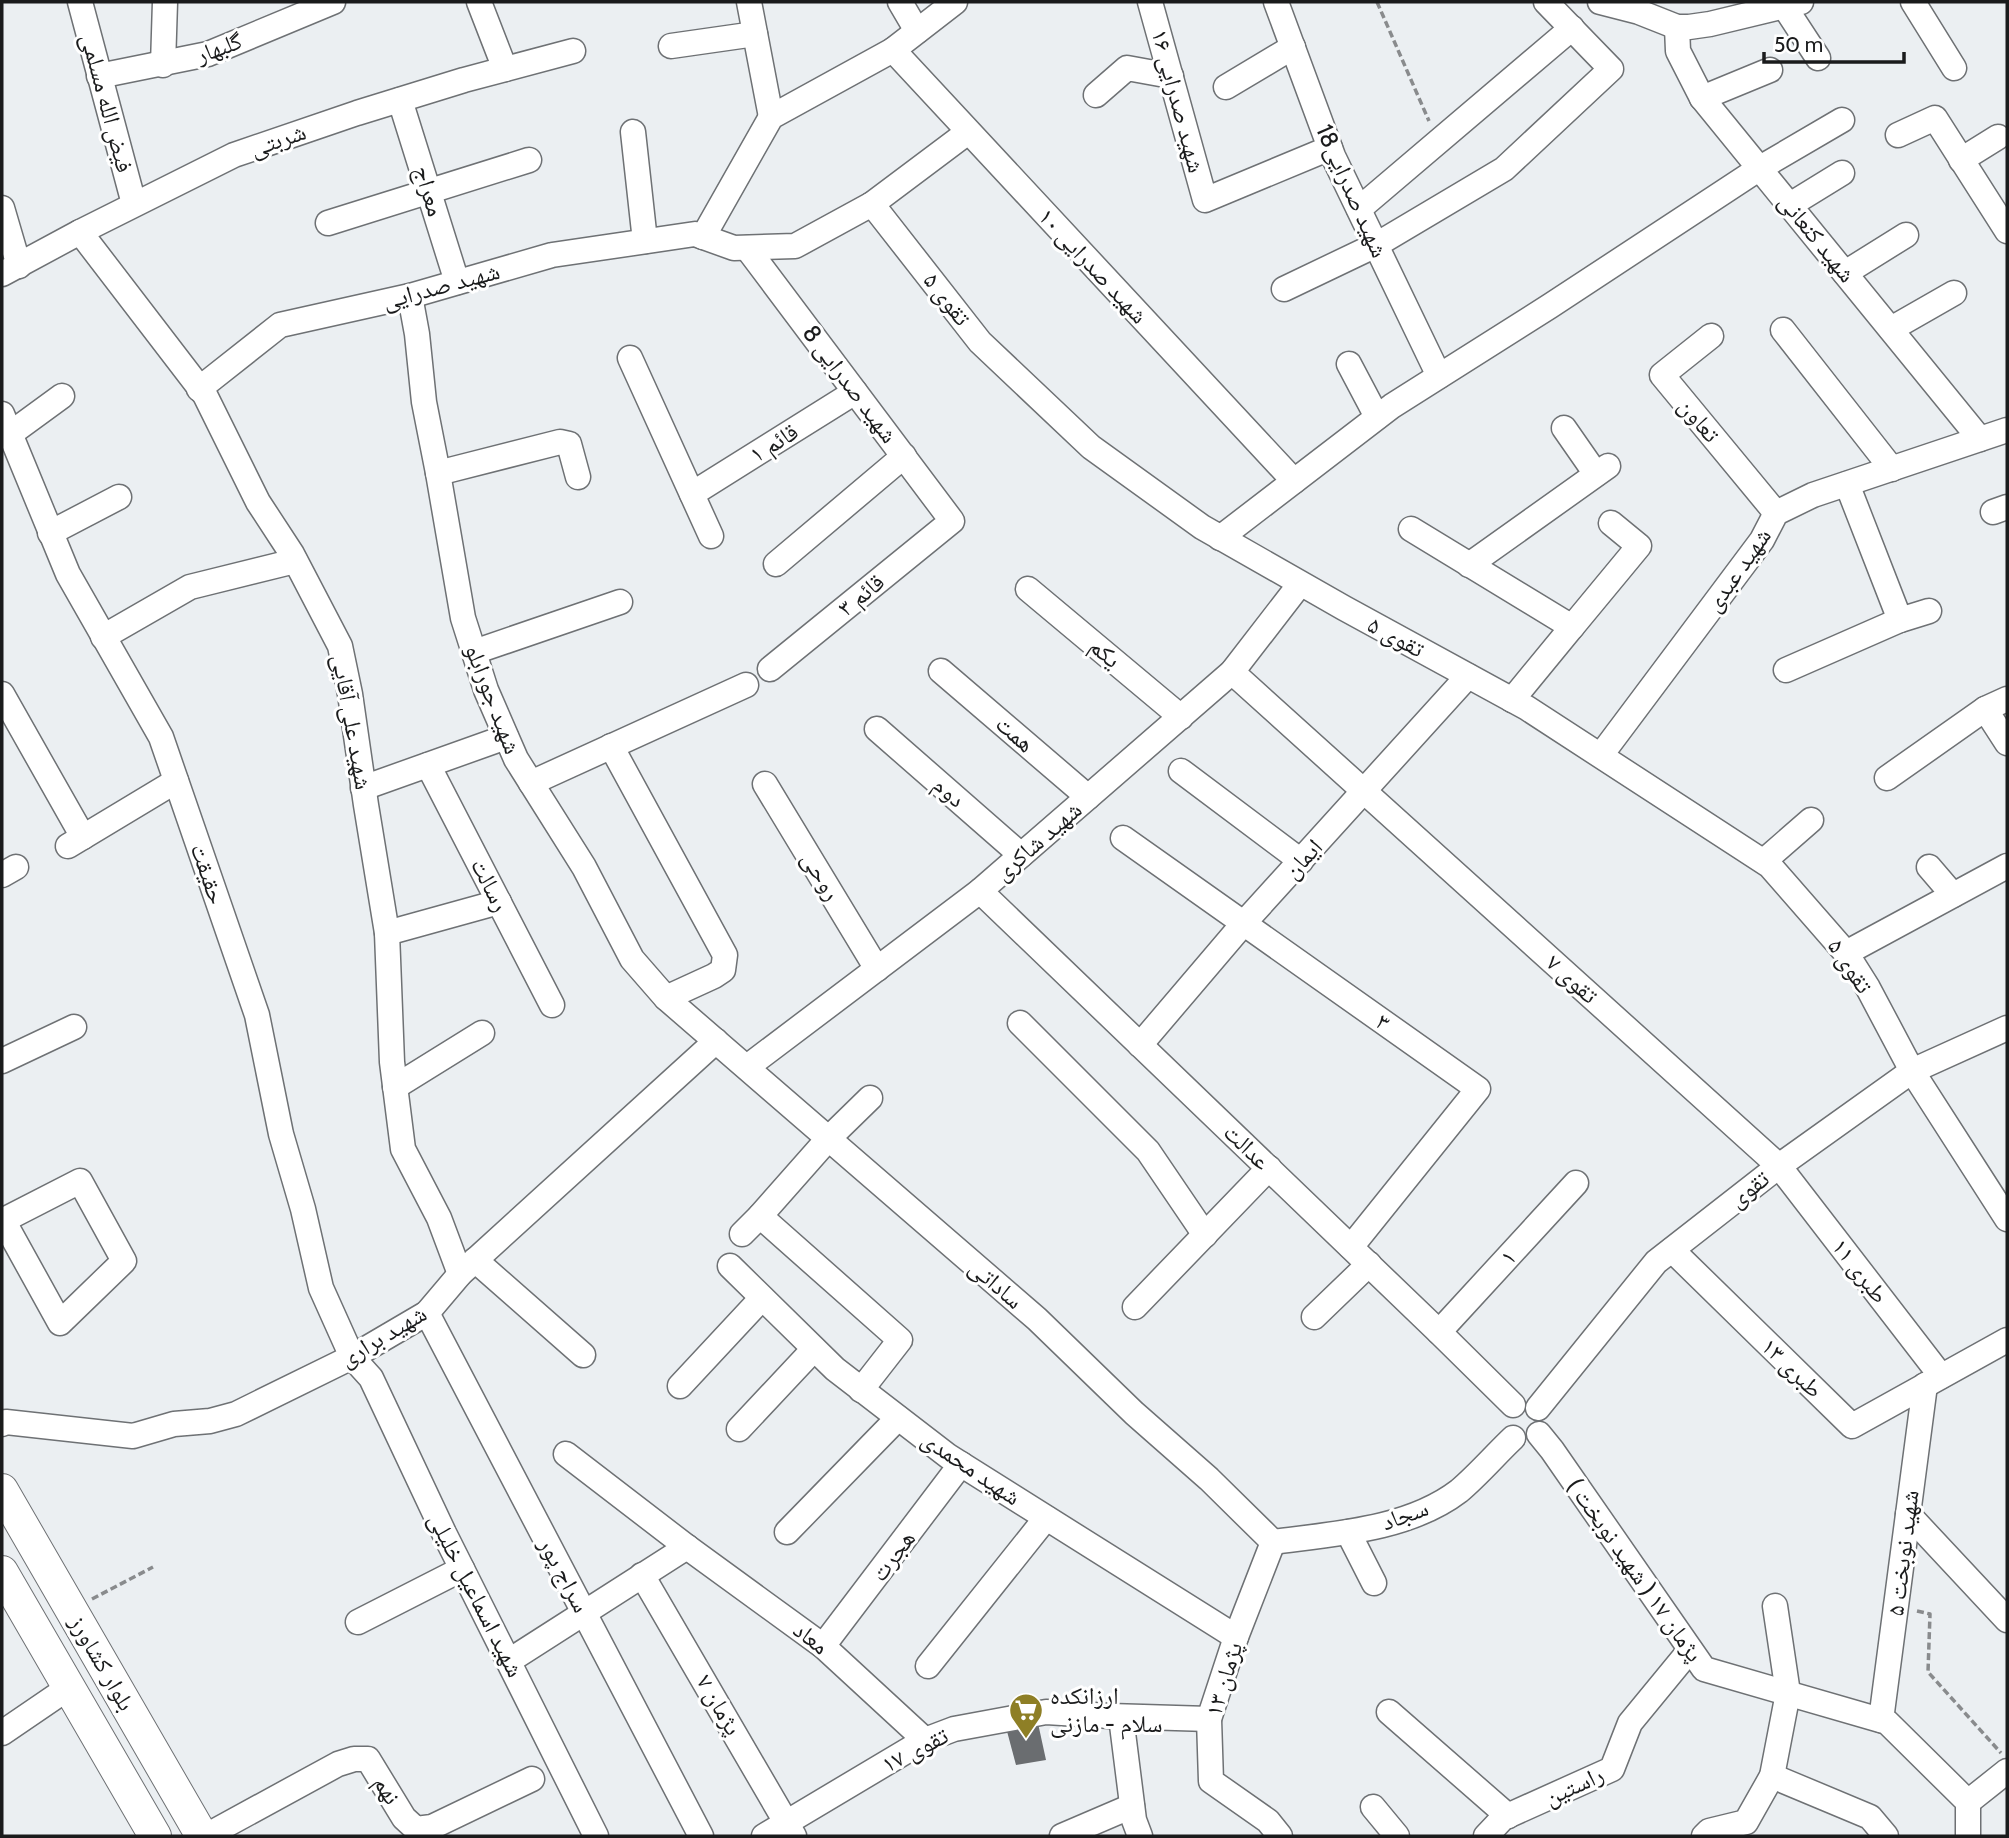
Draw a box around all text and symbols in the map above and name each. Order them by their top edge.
scale bar [1764,21,1904,65]
street label: گلبهار [191,26,246,70]
street label: شهید صدرایی ۱۶ [1145,26,1212,176]
street label: فیض الله مسلمی [75,30,140,175]
text: 50 m [1774,32,1823,57]
street label: شربتی [246,117,310,163]
street label: شهید صدرایی18 [1310,120,1395,262]
street label: معراج [407,162,451,220]
street label: شهید کنعانی [1773,187,1862,288]
street label: شهید صدرایی ۱۰ [1033,202,1154,329]
street label: شهید صدرایی [379,256,503,315]
street label: تقوی ۵ [918,266,977,331]
street label: شهید صدرایی 8 [797,319,904,448]
street label: تعاون [1672,391,1726,448]
street label: قائم ۱ [744,417,804,470]
street label: شهید عبدی [1698,522,1777,617]
street label: قائم ۳ [832,567,891,624]
street label: تقوی ۵ [1363,610,1429,663]
street label: یکم [1082,631,1127,676]
street label: شهید جورابلو [459,640,528,758]
street label: شهید علی آقایی [326,652,379,792]
street label: همت [990,709,1041,758]
street label: دوم [926,770,971,815]
street label: شهید شاکری [988,795,1087,887]
street label: ایمان [1277,833,1328,885]
street label: حقیقت [185,840,232,908]
street label: روحی [796,846,847,906]
street label: رسالت [465,853,516,916]
street label: تقوی ۵ [1822,933,1879,999]
street label: تقوی ۷ [1540,948,1604,1009]
street label: ۳ [1371,1007,1396,1037]
street label: عدالت [1218,1117,1277,1176]
street label: تقوی [1723,1164,1775,1213]
street label: طبری ۱۱ [1826,1232,1895,1309]
street label: ۱ [1493,1243,1522,1270]
street label: ساداتی [963,1252,1029,1315]
street label: شهید براری [334,1298,432,1373]
street label: طبری ۱۳ [1756,1331,1829,1404]
street label: شهید محمدی [916,1424,1026,1511]
street label: پژمان ۱۷ ( شهید نوبخت ) [1561,1472,1710,1667]
street label: شهید نوبخت ۵ [1880,1488,1925,1618]
street label: سجاد [1377,1493,1432,1536]
street label: شهید اسماعیل خلیلی [423,1508,530,1682]
street label: هجرت [864,1524,921,1587]
street label: سراج پور [531,1531,596,1618]
street label: بلوار کشاورز [63,1609,141,1716]
street label: معاد [788,1615,835,1660]
street label: پژمان ۱۳ [1199,1638,1249,1719]
street label: پژمان ۷ [690,1669,748,1740]
place label: ارزانکده سلام - مازنی [1050,1681,1163,1740]
supermarket icon: ارزانکده سلام - مازنی [1007,1691,1045,1740]
street label: تقوی ۱۷ [877,1721,953,1778]
street label: راستین [1540,1759,1608,1812]
street label: نهم [366,1770,407,1811]

